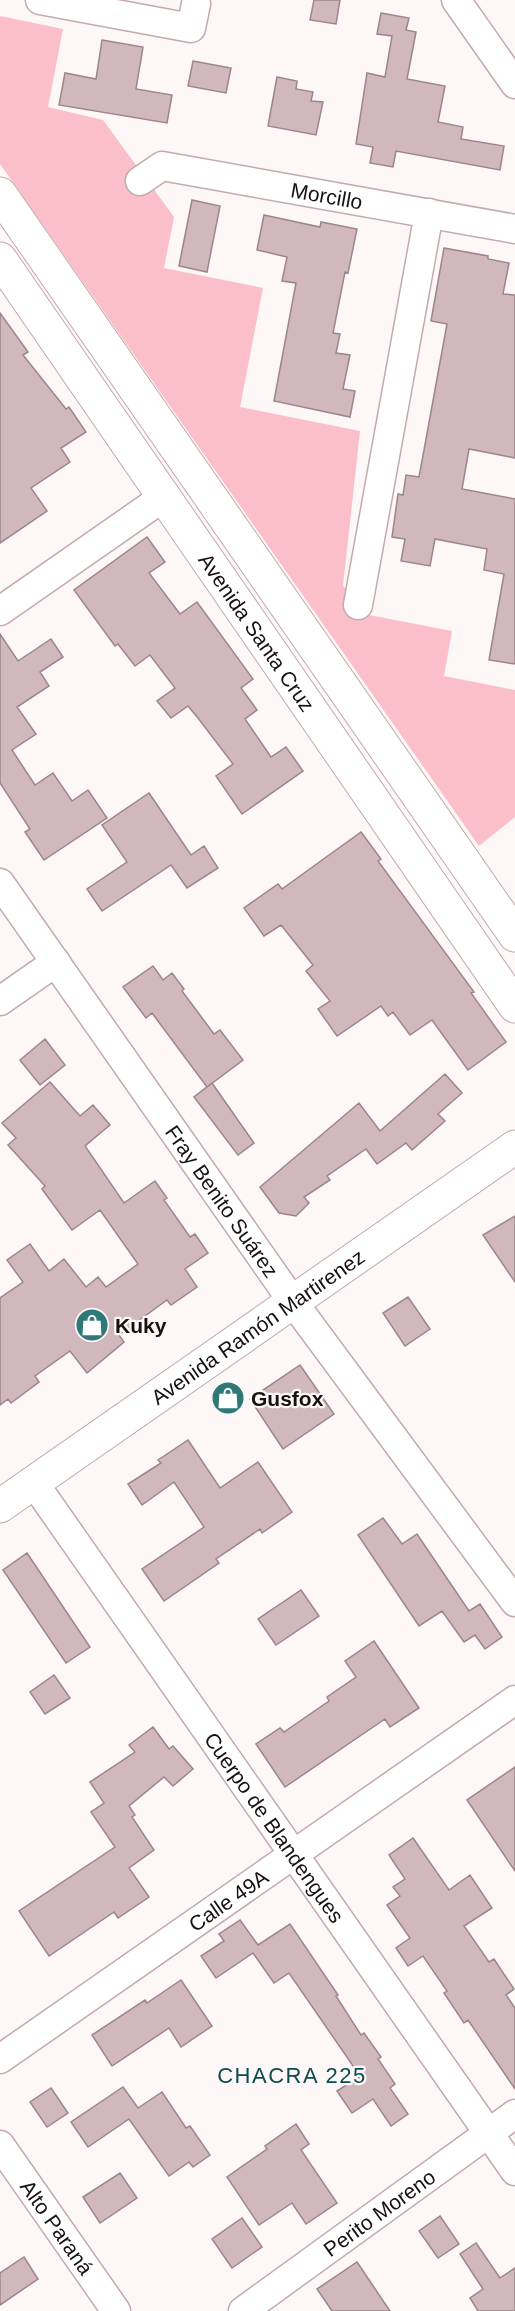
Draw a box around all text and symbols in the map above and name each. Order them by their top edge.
street label: Morcillo [289,178,364,213]
street label: Avenida Santa Cruz [195,549,320,715]
street label: Fray Benito Suárez [161,1121,283,1281]
street label: Avenida Ramón Martirenez [147,1244,368,1409]
shop icon: Kuky [74,1307,110,1343]
place label: Kuky [115,1314,167,1337]
shop icon: Gusfox [210,1380,246,1416]
place label: Gusfox [251,1387,324,1410]
street label: Cuerpo de Blandengues [200,1728,349,1927]
street label: Calle 49A [184,1865,272,1936]
district label: CHACRA 225 [217,2063,367,2088]
street label: Perito Moreno [319,2164,439,2260]
street label: Alto Paraná [16,2175,98,2279]

